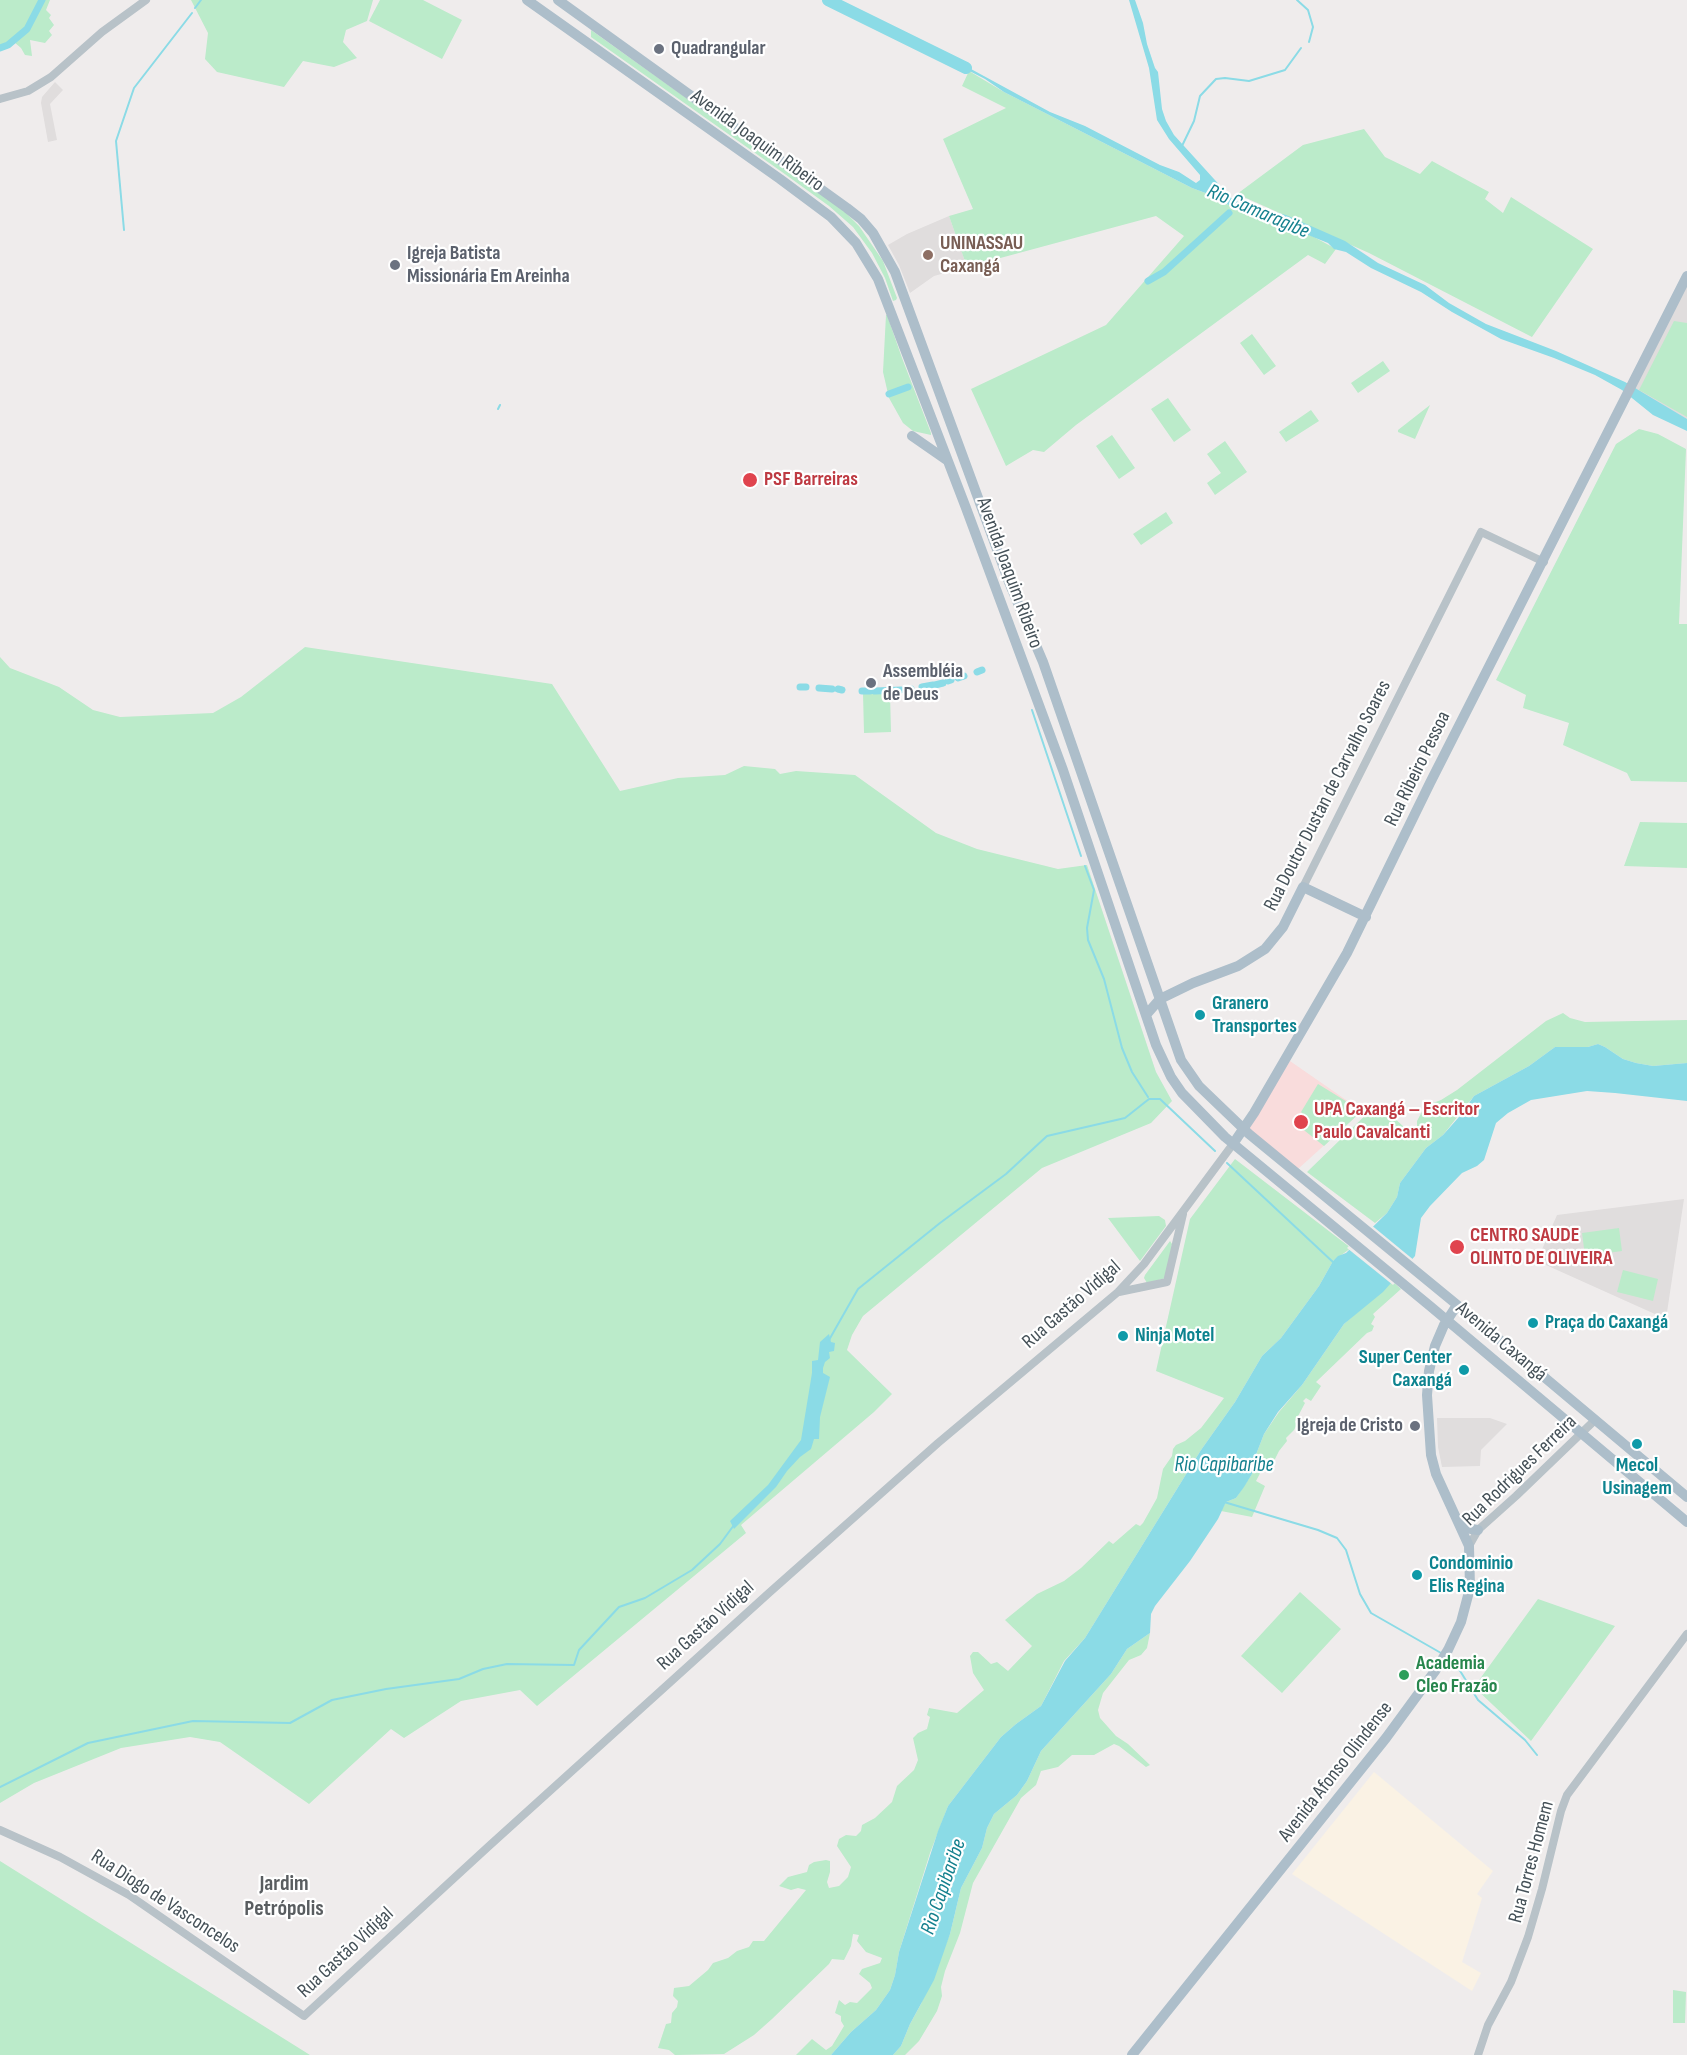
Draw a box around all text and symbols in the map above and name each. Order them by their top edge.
place label: Quadrangular [671,37,766,61]
marker: Quadrangular [652,42,666,56]
street label: Avenida Joaquim Ribeiro [686,85,828,197]
water label: Rio Camaragibe [1203,179,1313,245]
place label: UNINASSAU Caxangá [940,232,1023,279]
place label: Igreja Batista Missionária Em Areinha [407,242,570,289]
marker: UNINASSAU Caxangá [921,248,935,262]
marker: Igreja Batista Missionária Em Areinha [388,258,402,272]
place label: PSF Barreiras [764,468,858,492]
marker: PSF Barreiras [741,471,759,489]
street label: Avenida Joaquim Ribeiro [971,494,1047,652]
place label: Assembléia de Deus [883,660,963,707]
marker: Assembléia de Deus [864,676,878,690]
street label: Rua Doutor Dustan de Carvalho Soares [1259,677,1397,915]
street label: Rua Ribeiro Pessoa [1380,708,1456,830]
place label: Granero Transportes [1212,992,1297,1039]
marker: Granero Transportes [1193,1008,1207,1022]
place label: UPA Caxangá – Escritor Paulo Cavalcanti [1314,1098,1479,1145]
marker: UPA Caxangá – Escritor Paulo Cavalcanti [1292,1113,1310,1131]
place label: CENTRO SAUDE OLINTO DE OLIVEIRA [1470,1224,1613,1271]
marker: CENTRO SAUDE OLINTO DE OLIVEIRA [1448,1238,1466,1256]
street label: Rua Gastão Vidigal [1018,1256,1126,1354]
street label: Avenida Caxangá [1451,1297,1551,1387]
place label: Praça do Caxangá [1545,1311,1668,1335]
marker: Praça do Caxangá [1526,1316,1540,1330]
place label: Ninja Motel [1135,1324,1214,1348]
marker: Ninja Motel [1116,1329,1130,1343]
place label: Super Center Caxangá [1359,1346,1452,1393]
marker: Super Center Caxangá [1457,1363,1471,1377]
street label: Rua Rodrigues Ferreira [1458,1410,1582,1532]
place label: Igreja de Cristo [1297,1414,1403,1438]
marker: Igreja de Cristo [1408,1419,1422,1433]
marker: Mecol Usinagem [1630,1437,1644,1451]
water label: Rio Capibaribe [1174,1453,1274,1479]
place label: Mecol Usinagem [1602,1454,1672,1501]
place label: Condominio Elis Regina [1429,1552,1513,1599]
marker: Condominio Elis Regina [1410,1568,1424,1582]
street label: Rua Gastão Vidigal [653,1576,759,1676]
place label: Academia Cleo Frazão [1416,1652,1498,1699]
marker: Academia Cleo Frazão [1397,1668,1411,1682]
street label: Avenida Afonso Olindense [1274,1697,1398,1847]
street label: Rua Torres Homem [1504,1798,1560,1926]
water label: Rio Capibaribe [916,1836,972,1938]
street label: Rua Diogo de Vasconcelos [86,1845,244,1959]
district label: Jardim Petrópolis [244,1871,324,1922]
street label: Rua Gastão Vidigal [293,1903,399,2003]

